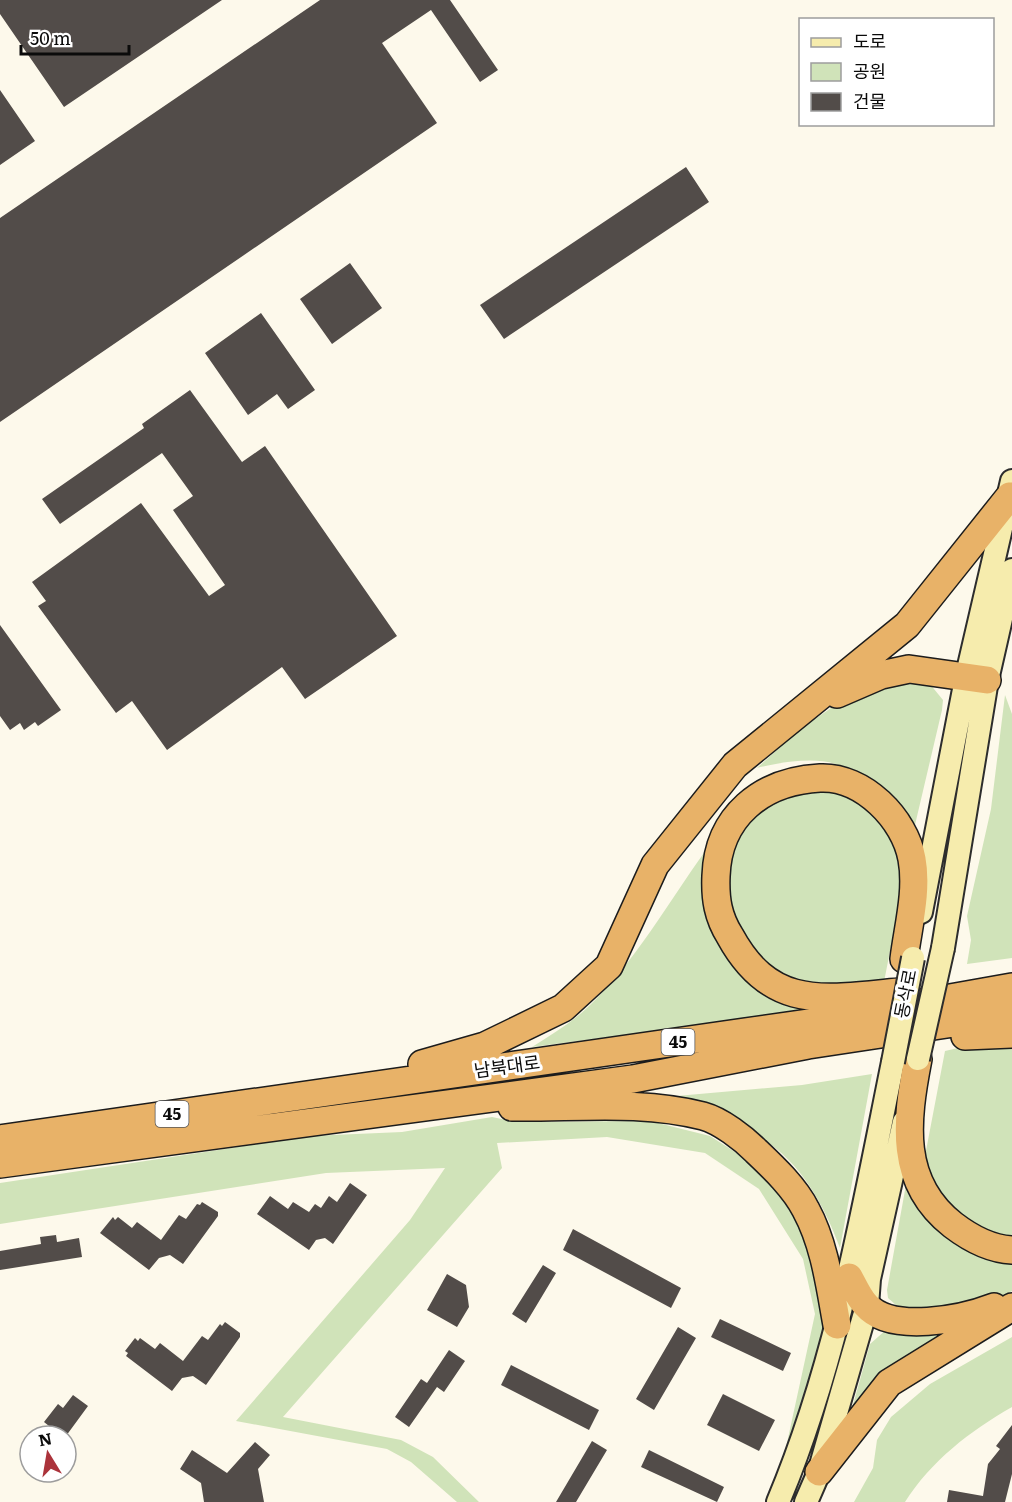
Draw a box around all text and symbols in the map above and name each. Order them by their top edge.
scale bar [21,18,129,56]
legend [799,18,994,126]
text: 50 m [30,24,71,51]
text: 도로 [853,27,886,54]
text: 공원 [853,57,886,84]
text: 건물 [853,87,886,114]
street label: 동삭로 [887,967,923,1021]
road number: 45 [662,1029,694,1055]
street label: 남북대로 [472,1048,541,1083]
road number: 45 [156,1101,188,1127]
north arrow [18,1424,78,1484]
text: N [36,1425,54,1451]

